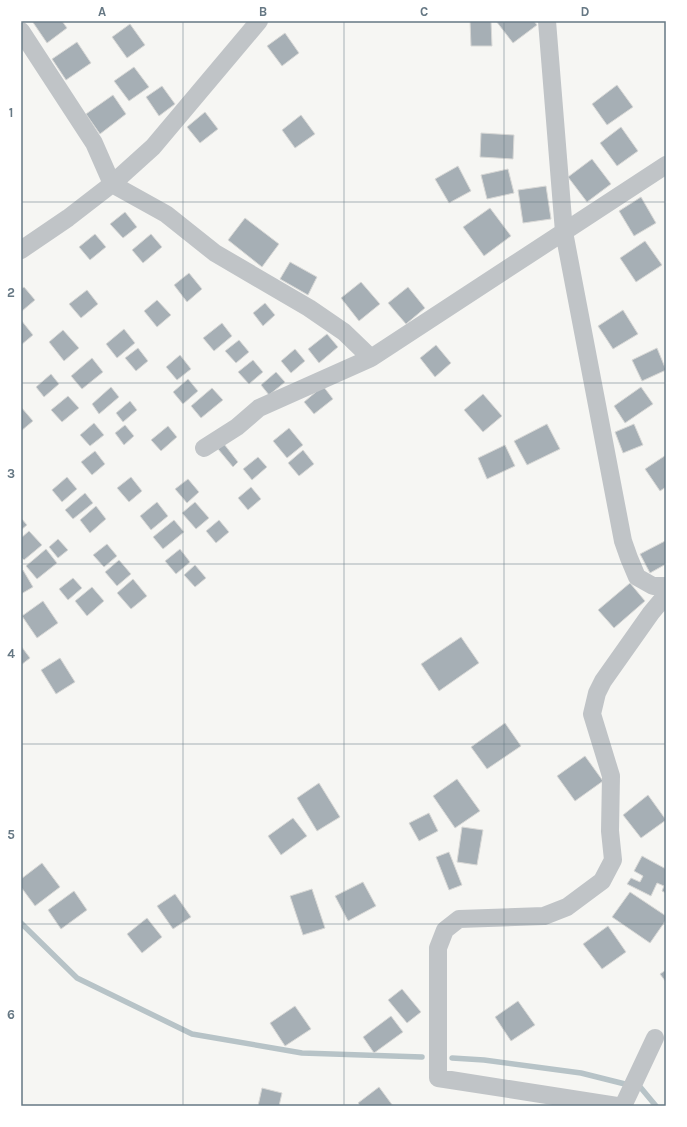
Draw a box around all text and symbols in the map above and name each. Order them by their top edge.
text: A [98,4,106,19]
text: B [259,4,267,19]
text: C [420,4,428,19]
text: D [581,4,590,19]
text: 1 [9,105,13,120]
text: 2 [7,285,15,300]
text: 3 [7,466,15,481]
text: 4 [7,646,15,661]
text: 5 [7,827,15,842]
text: 6 [7,1007,15,1022]

